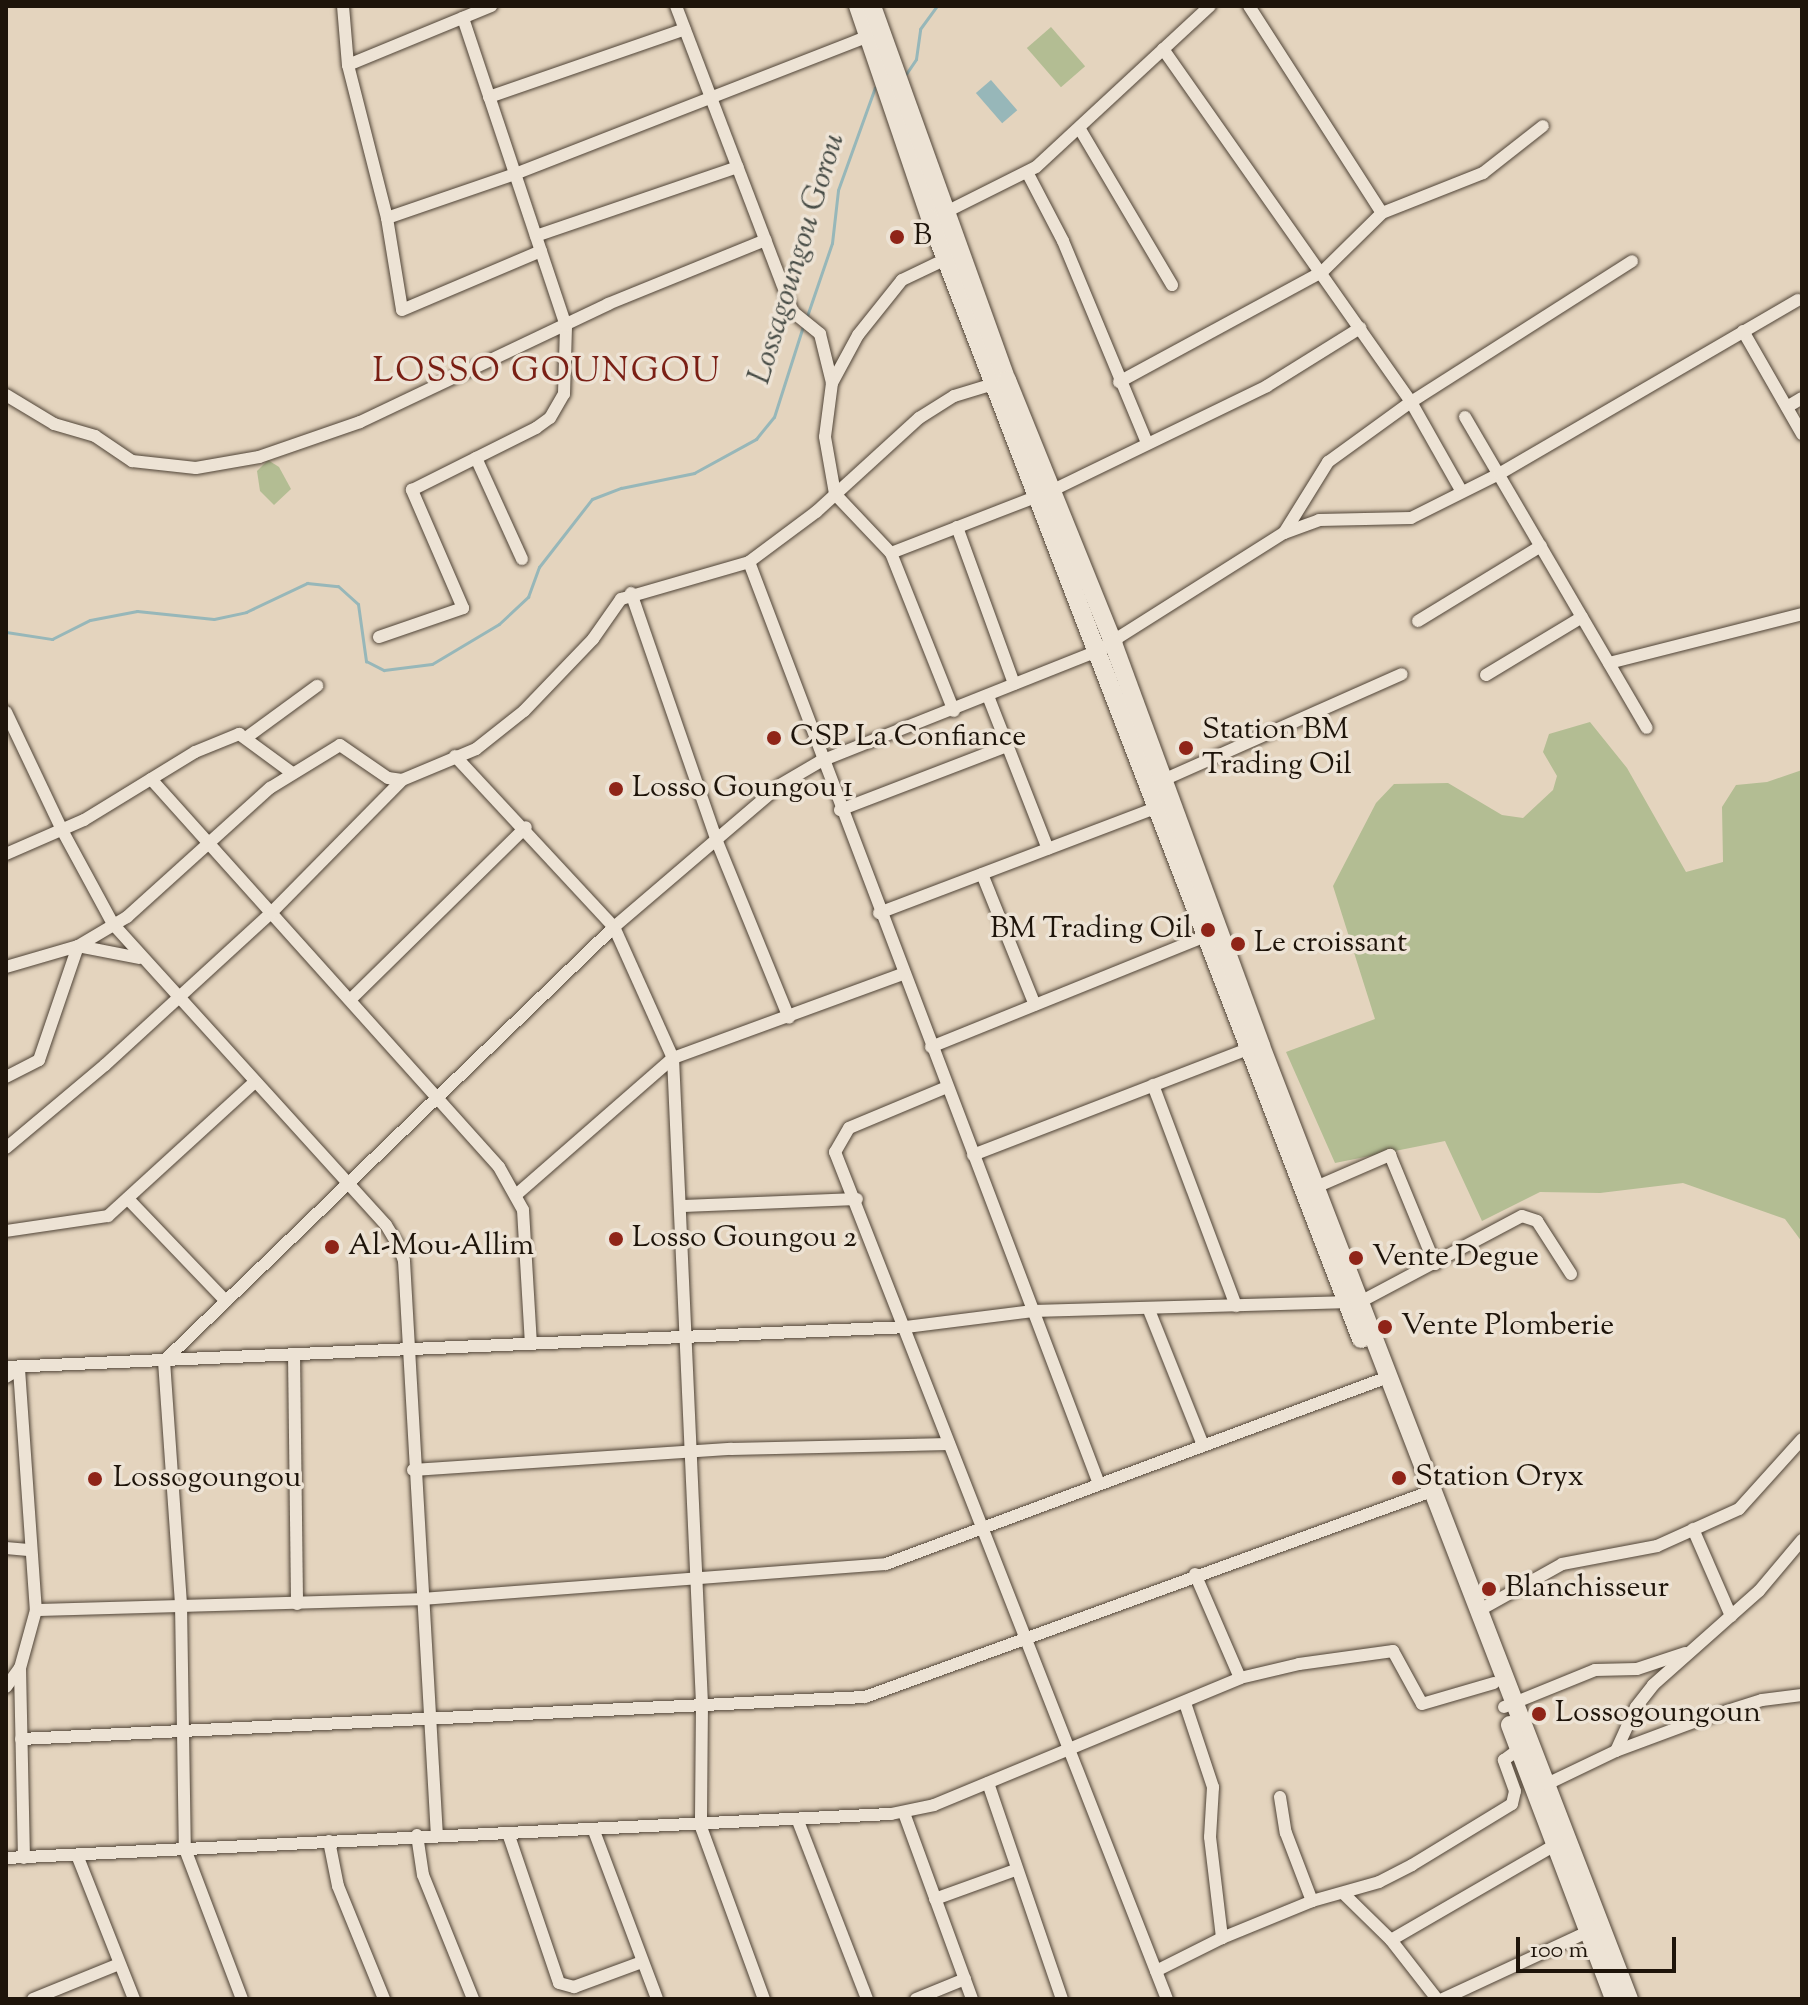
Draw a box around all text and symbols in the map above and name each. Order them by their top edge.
water label: Lossagoungou Gorou [742,129,854,389]
place label: B [913,219,932,255]
marker: B [888,228,906,246]
district label: LOSSO GOUNGOU [373,353,721,393]
place label: Station BM Trading Oil [1202,713,1352,784]
place label: CSP La Confiance [790,720,1026,756]
marker: CSP La Confiance [765,729,783,747]
marker: Station BM Trading Oil [1177,739,1195,757]
place label: Losso Goungou 1 [632,771,853,807]
marker: Losso Goungou 1 [607,780,625,798]
place label: BM Trading Oil [990,912,1192,948]
marker: BM Trading Oil [1199,921,1217,939]
place label: Le croissant [1254,926,1407,962]
marker: Le croissant [1229,935,1247,953]
place label: Losso Goungou 2 [632,1221,857,1257]
place label: Al-Mou-Allim [348,1229,534,1265]
marker: Losso Goungou 2 [607,1230,625,1248]
marker: Al-Mou-Allim [323,1238,341,1256]
place label: Vente Degue [1372,1240,1539,1276]
marker: Vente Degue [1347,1249,1365,1267]
place label: Vente Plomberie [1401,1309,1614,1345]
marker: Vente Plomberie [1376,1318,1394,1336]
place label: Station Oryx [1415,1460,1584,1496]
place label: Lossogoungou [113,1461,301,1497]
marker: Lossogoungou [84,1468,106,1490]
marker: Station Oryx [1390,1469,1408,1487]
place label: Blanchisseur [1505,1571,1669,1607]
marker: Blanchisseur [1480,1580,1498,1598]
place label: Lossogoungoun [1555,1696,1761,1732]
marker: Lossogoungoun [1530,1705,1548,1723]
scale bar [1520,1921,1680,1971]
text: 100 m [1530,1934,1588,1968]

